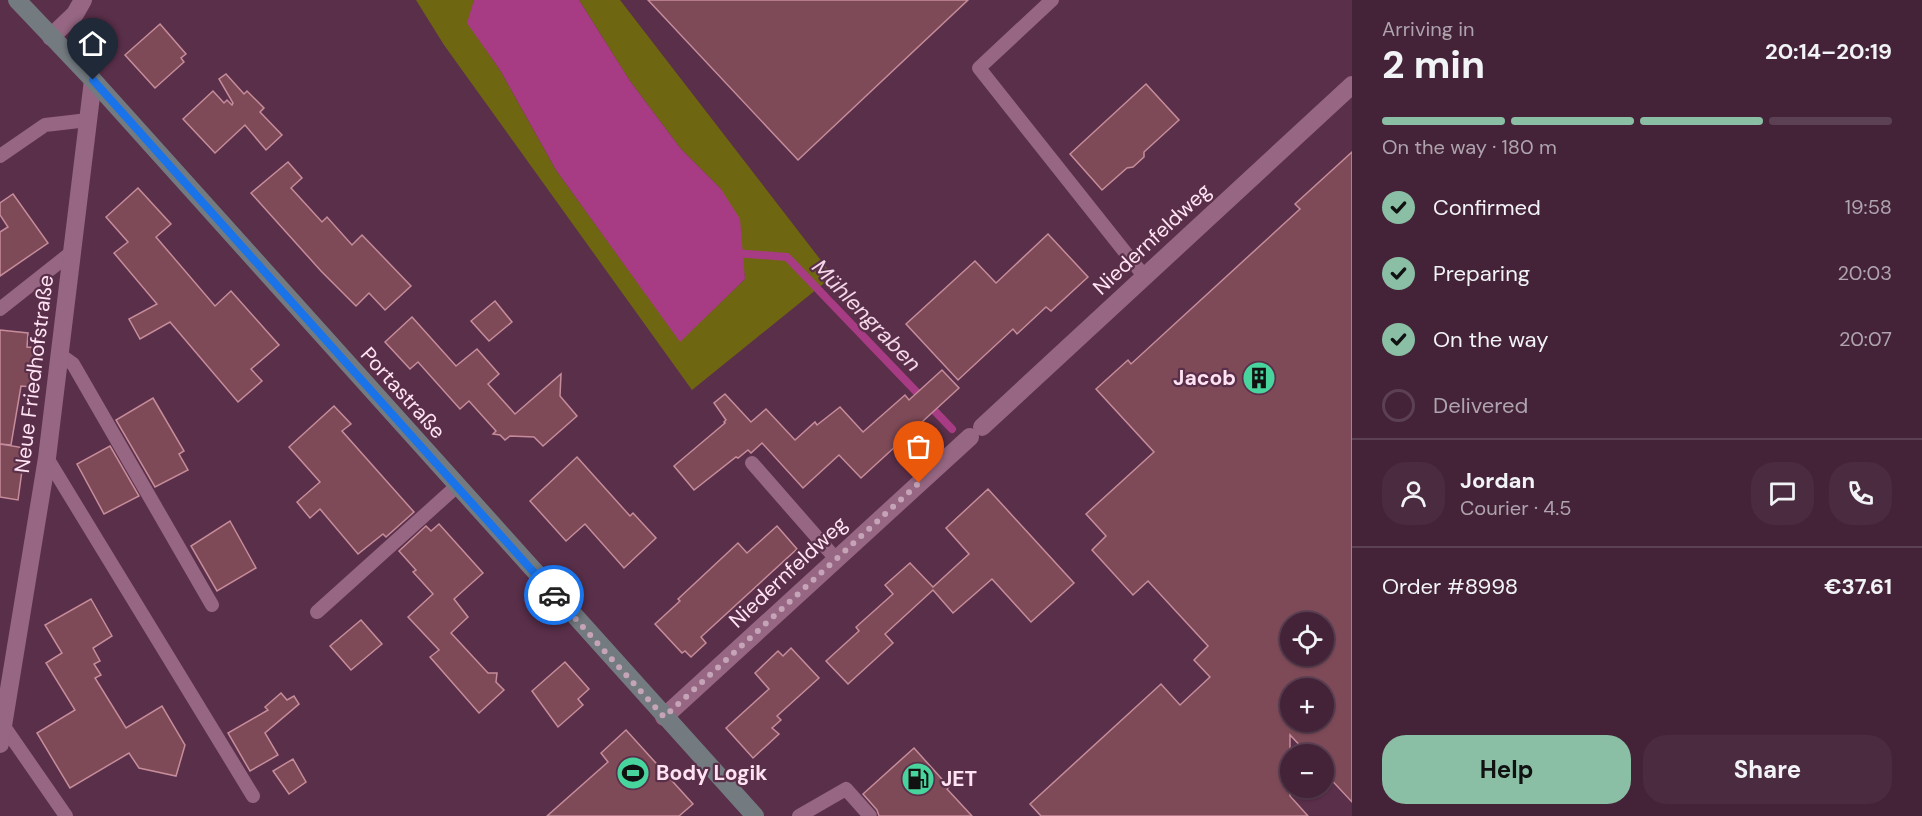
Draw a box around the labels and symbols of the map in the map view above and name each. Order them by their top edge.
pin [67,18,118,80]
street label: Niedernfeldweg [1087,177,1217,301]
water label: Mühlengraben [806,253,928,378]
street label: Neue Friedhofstraße [8,273,60,475]
street label: Portastraße [354,341,452,445]
building icon: Jacob [1241,360,1277,396]
place label: Jacob [1173,364,1236,392]
pin [893,421,944,483]
street label: Niedernfeldweg [723,510,853,634]
courier [524,565,584,625]
sports icon: Body Logik [615,755,651,791]
place label: Body Logik [656,759,767,787]
fuel station icon: JET [900,761,936,797]
place label: JET [941,765,977,793]

